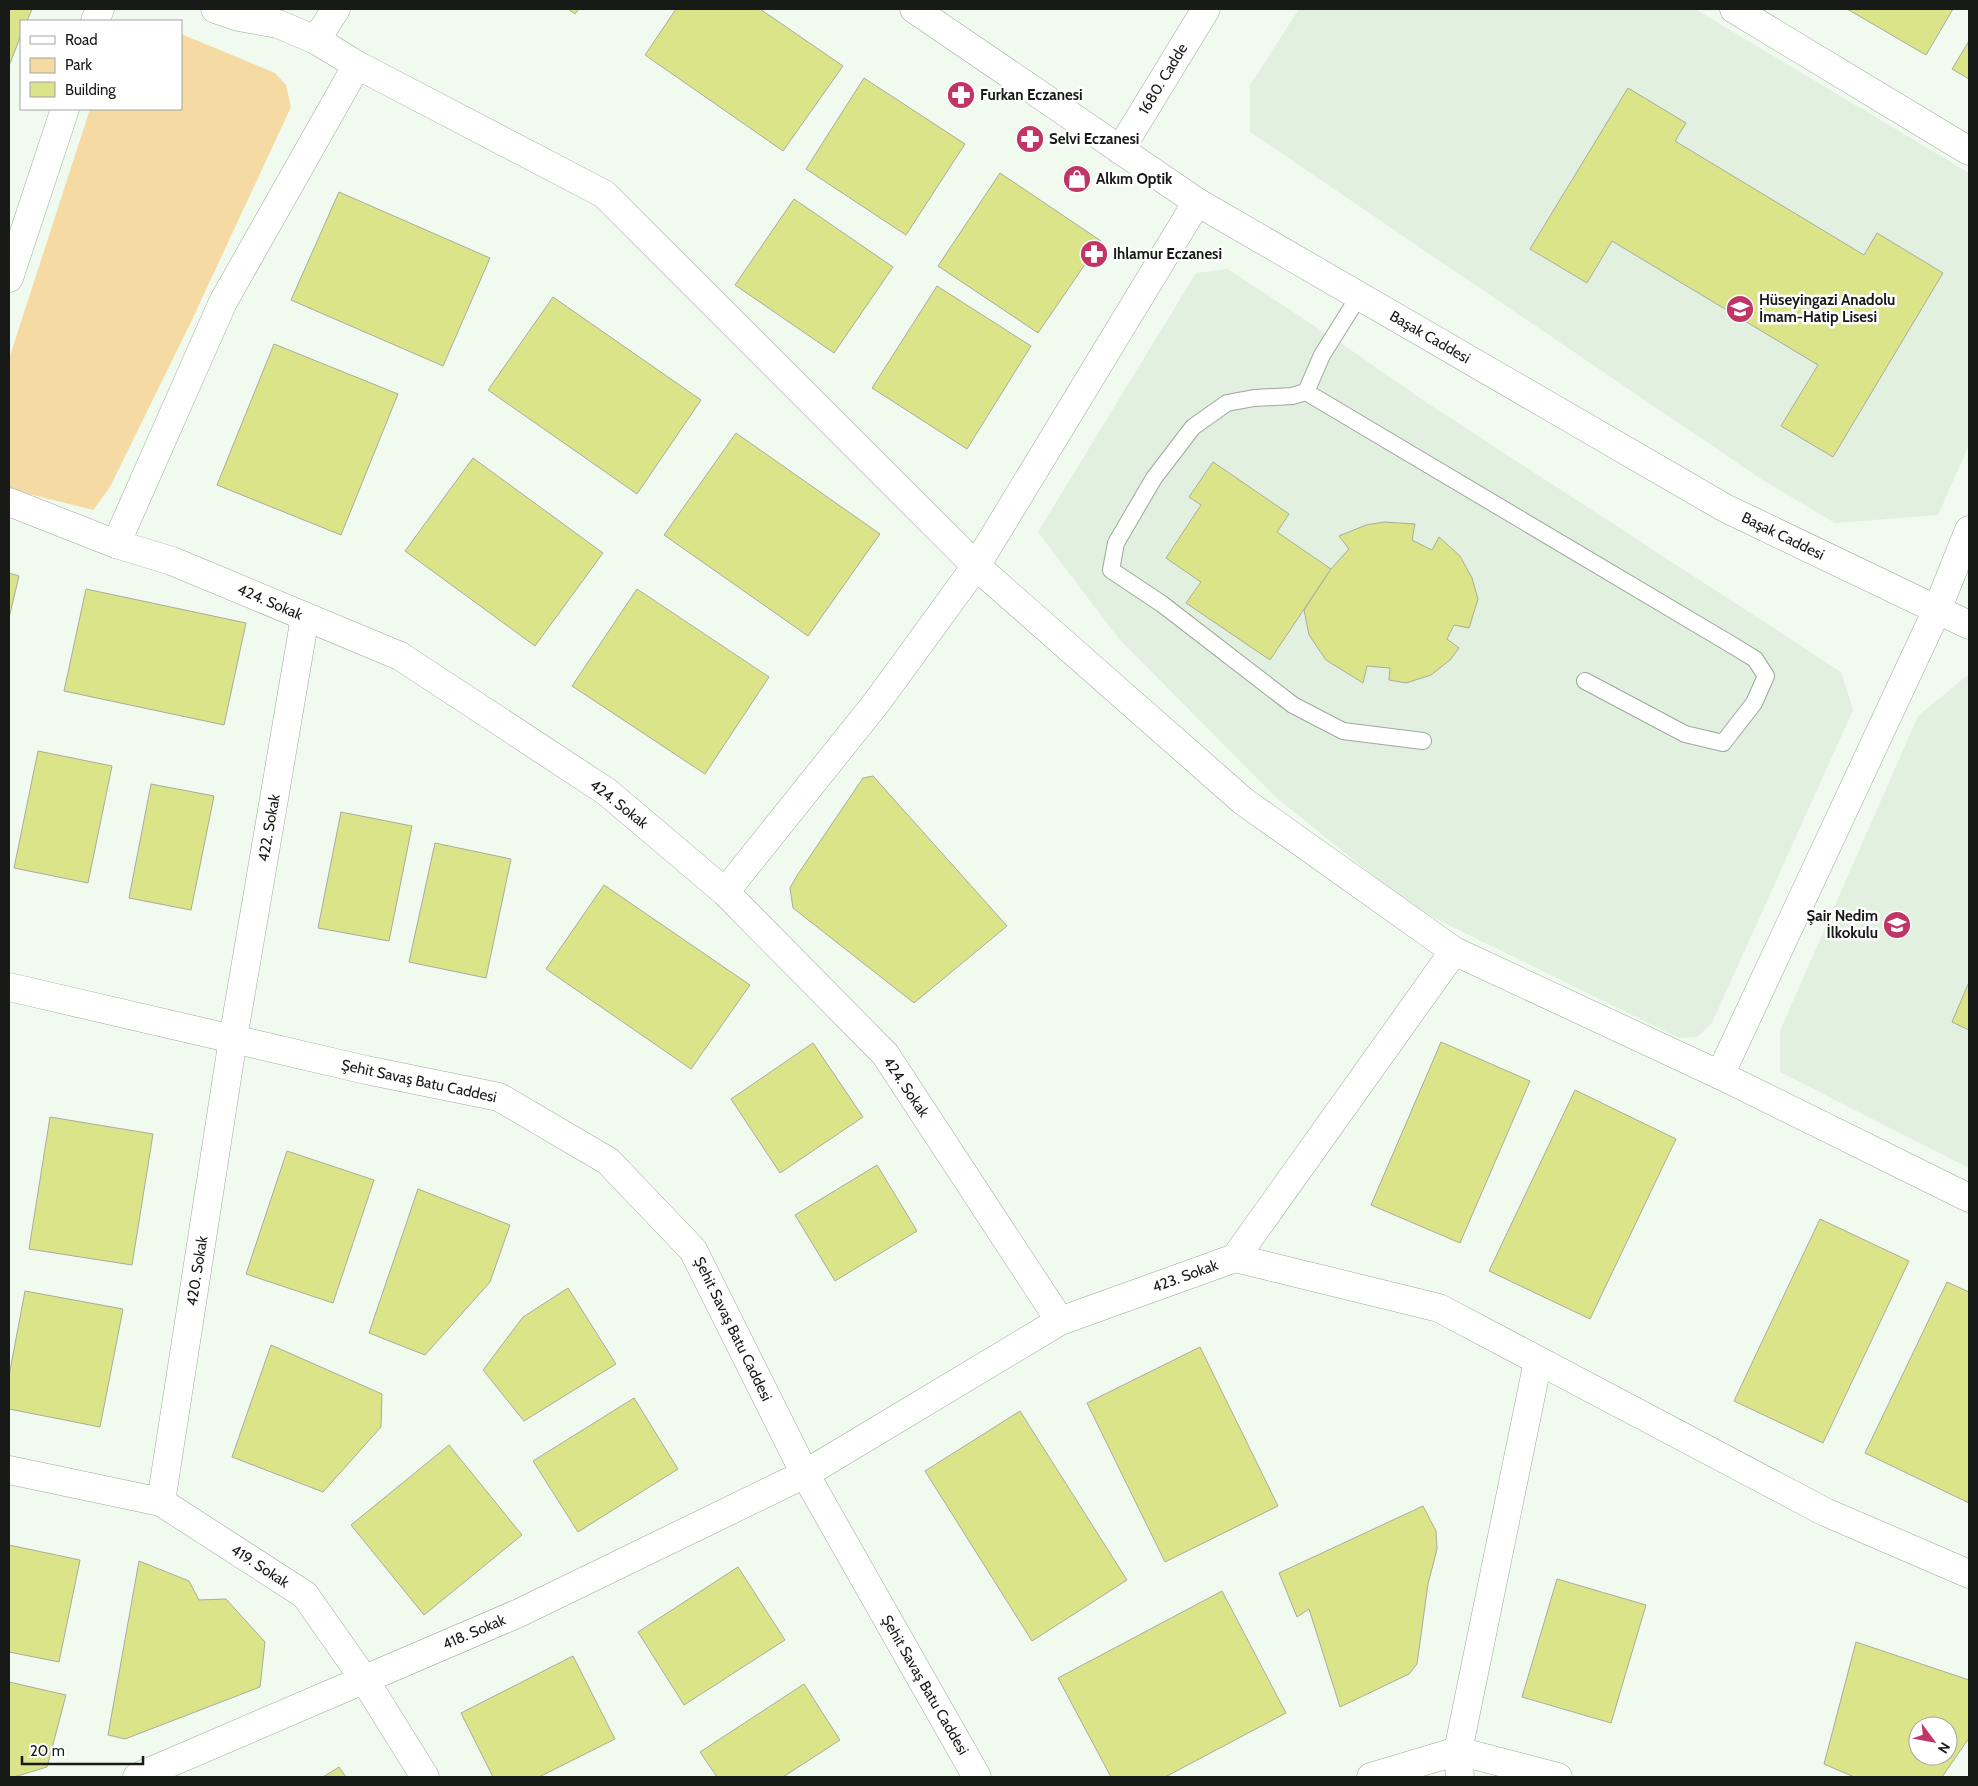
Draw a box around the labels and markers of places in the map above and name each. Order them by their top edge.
pharmacy icon: Furkan Eczanesi [946,80,976,110]
place label: Furkan Eczanesi [980,86,1083,104]
pharmacy icon: Selvi Eczanesi [1015,124,1045,154]
place label: Selvi Eczanesi [1049,130,1139,148]
shop icon: Alkım Optik [1062,164,1092,194]
place label: Alkım Optik [1096,170,1173,188]
pharmacy icon: Ihlamur Eczanesi [1079,239,1109,269]
place label: Ihlamur Eczanesi [1113,245,1222,263]
place label: Hüseyingazi Anadolu İmam-Hatip Lisesi [1759,291,1895,326]
school or university icon: Hüseyingazi Anadolu İmam-Hatip Lisesi [1725,294,1755,324]
place label: Şair Nedim İlkokulu [1807,907,1878,942]
school or university icon: Şair Nedim İlkokulu [1882,910,1912,940]

